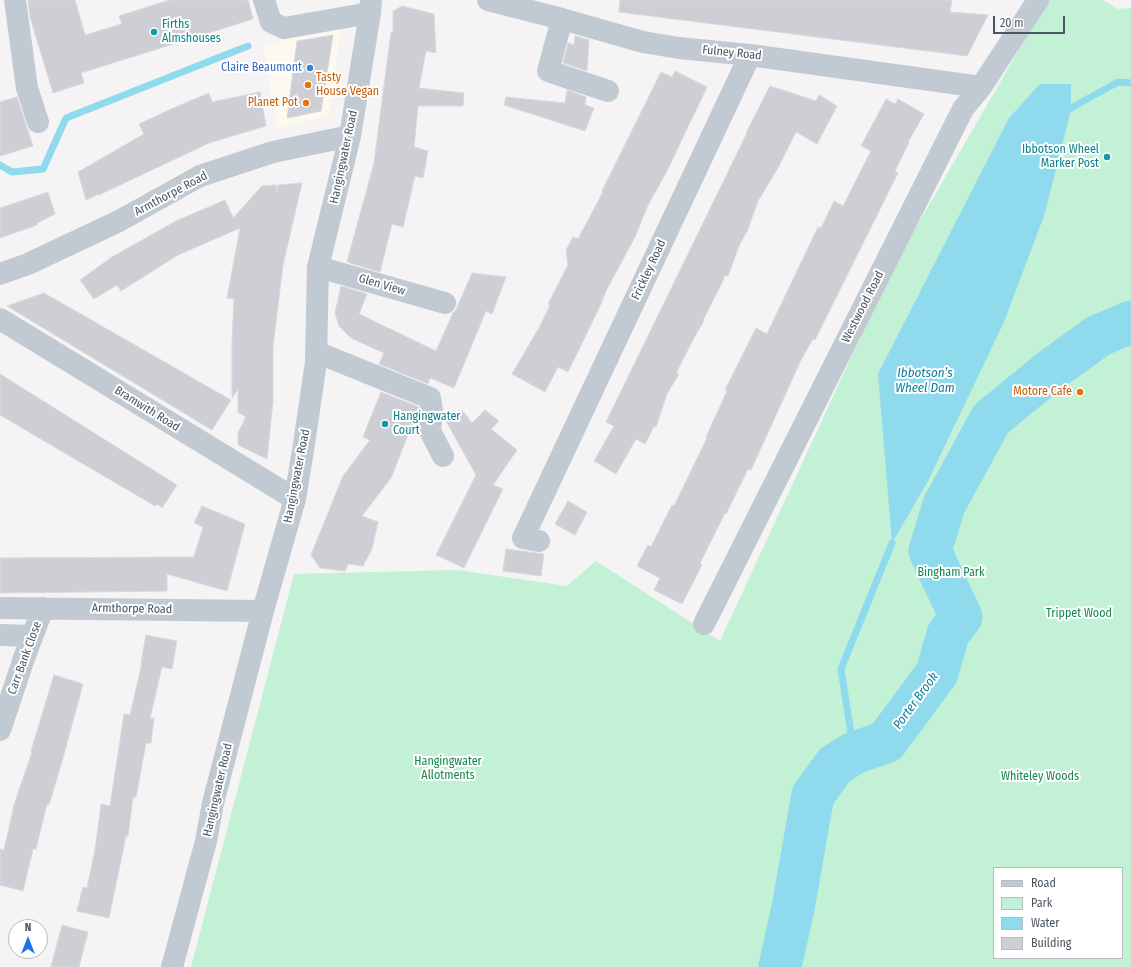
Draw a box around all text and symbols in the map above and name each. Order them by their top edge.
scale bar [995,8,1067,34]
text: 20 m [1000,16,1024,30]
place label: Firths Almshouses [162,18,221,46]
marker: Firths Almshouses [149,27,159,37]
street label: Fulney Road [702,43,762,63]
place label: Claire Beaumont [221,61,302,75]
marker: Claire Beaumont [305,63,315,73]
place label: Tasty House Vegan [316,71,379,99]
marker: Tasty House Vegan [303,80,313,90]
place label: Planet Pot [248,96,298,110]
marker: Planet Pot [301,98,311,108]
street label: Hangingwater Road [327,109,361,205]
place label: Ibbotson Wheel Marker Post [1022,143,1099,171]
marker: Ibbotson Wheel Marker Post [1102,152,1112,162]
street label: Armthorpe Road [132,169,210,219]
street label: Frickley Road [629,238,669,302]
street label: Westwood Road [839,269,887,345]
street label: Glen View [357,271,407,299]
water label: Ibbotson’s Wheel Dam [895,365,955,396]
street label: Bramwith Road [112,383,182,435]
place label: Motore Cafe [1013,385,1072,399]
marker: Motore Cafe [1075,387,1085,397]
place label: Hangingwater Court [393,410,461,438]
marker: Hangingwater Court [380,419,390,429]
street label: Hangingwater Road [281,428,313,524]
park label: Bingham Park [917,566,985,580]
street label: Armthorpe Road [92,601,172,617]
park label: Trippet Wood [1046,607,1112,621]
street label: Carr Bank Close [5,620,45,696]
water label: Porter Brook [890,669,942,733]
street label: Hangingwater Road [200,742,236,838]
park label: Hangingwater Allotments [414,755,482,783]
park label: Whiteley Woods [1001,770,1079,784]
legend [993,867,1123,959]
text: Road [1031,876,1056,890]
text: Park [1031,896,1052,910]
text: Water [1031,916,1059,930]
north arrow [8,919,48,959]
text: N [25,921,31,934]
text: Building [1031,936,1071,950]

